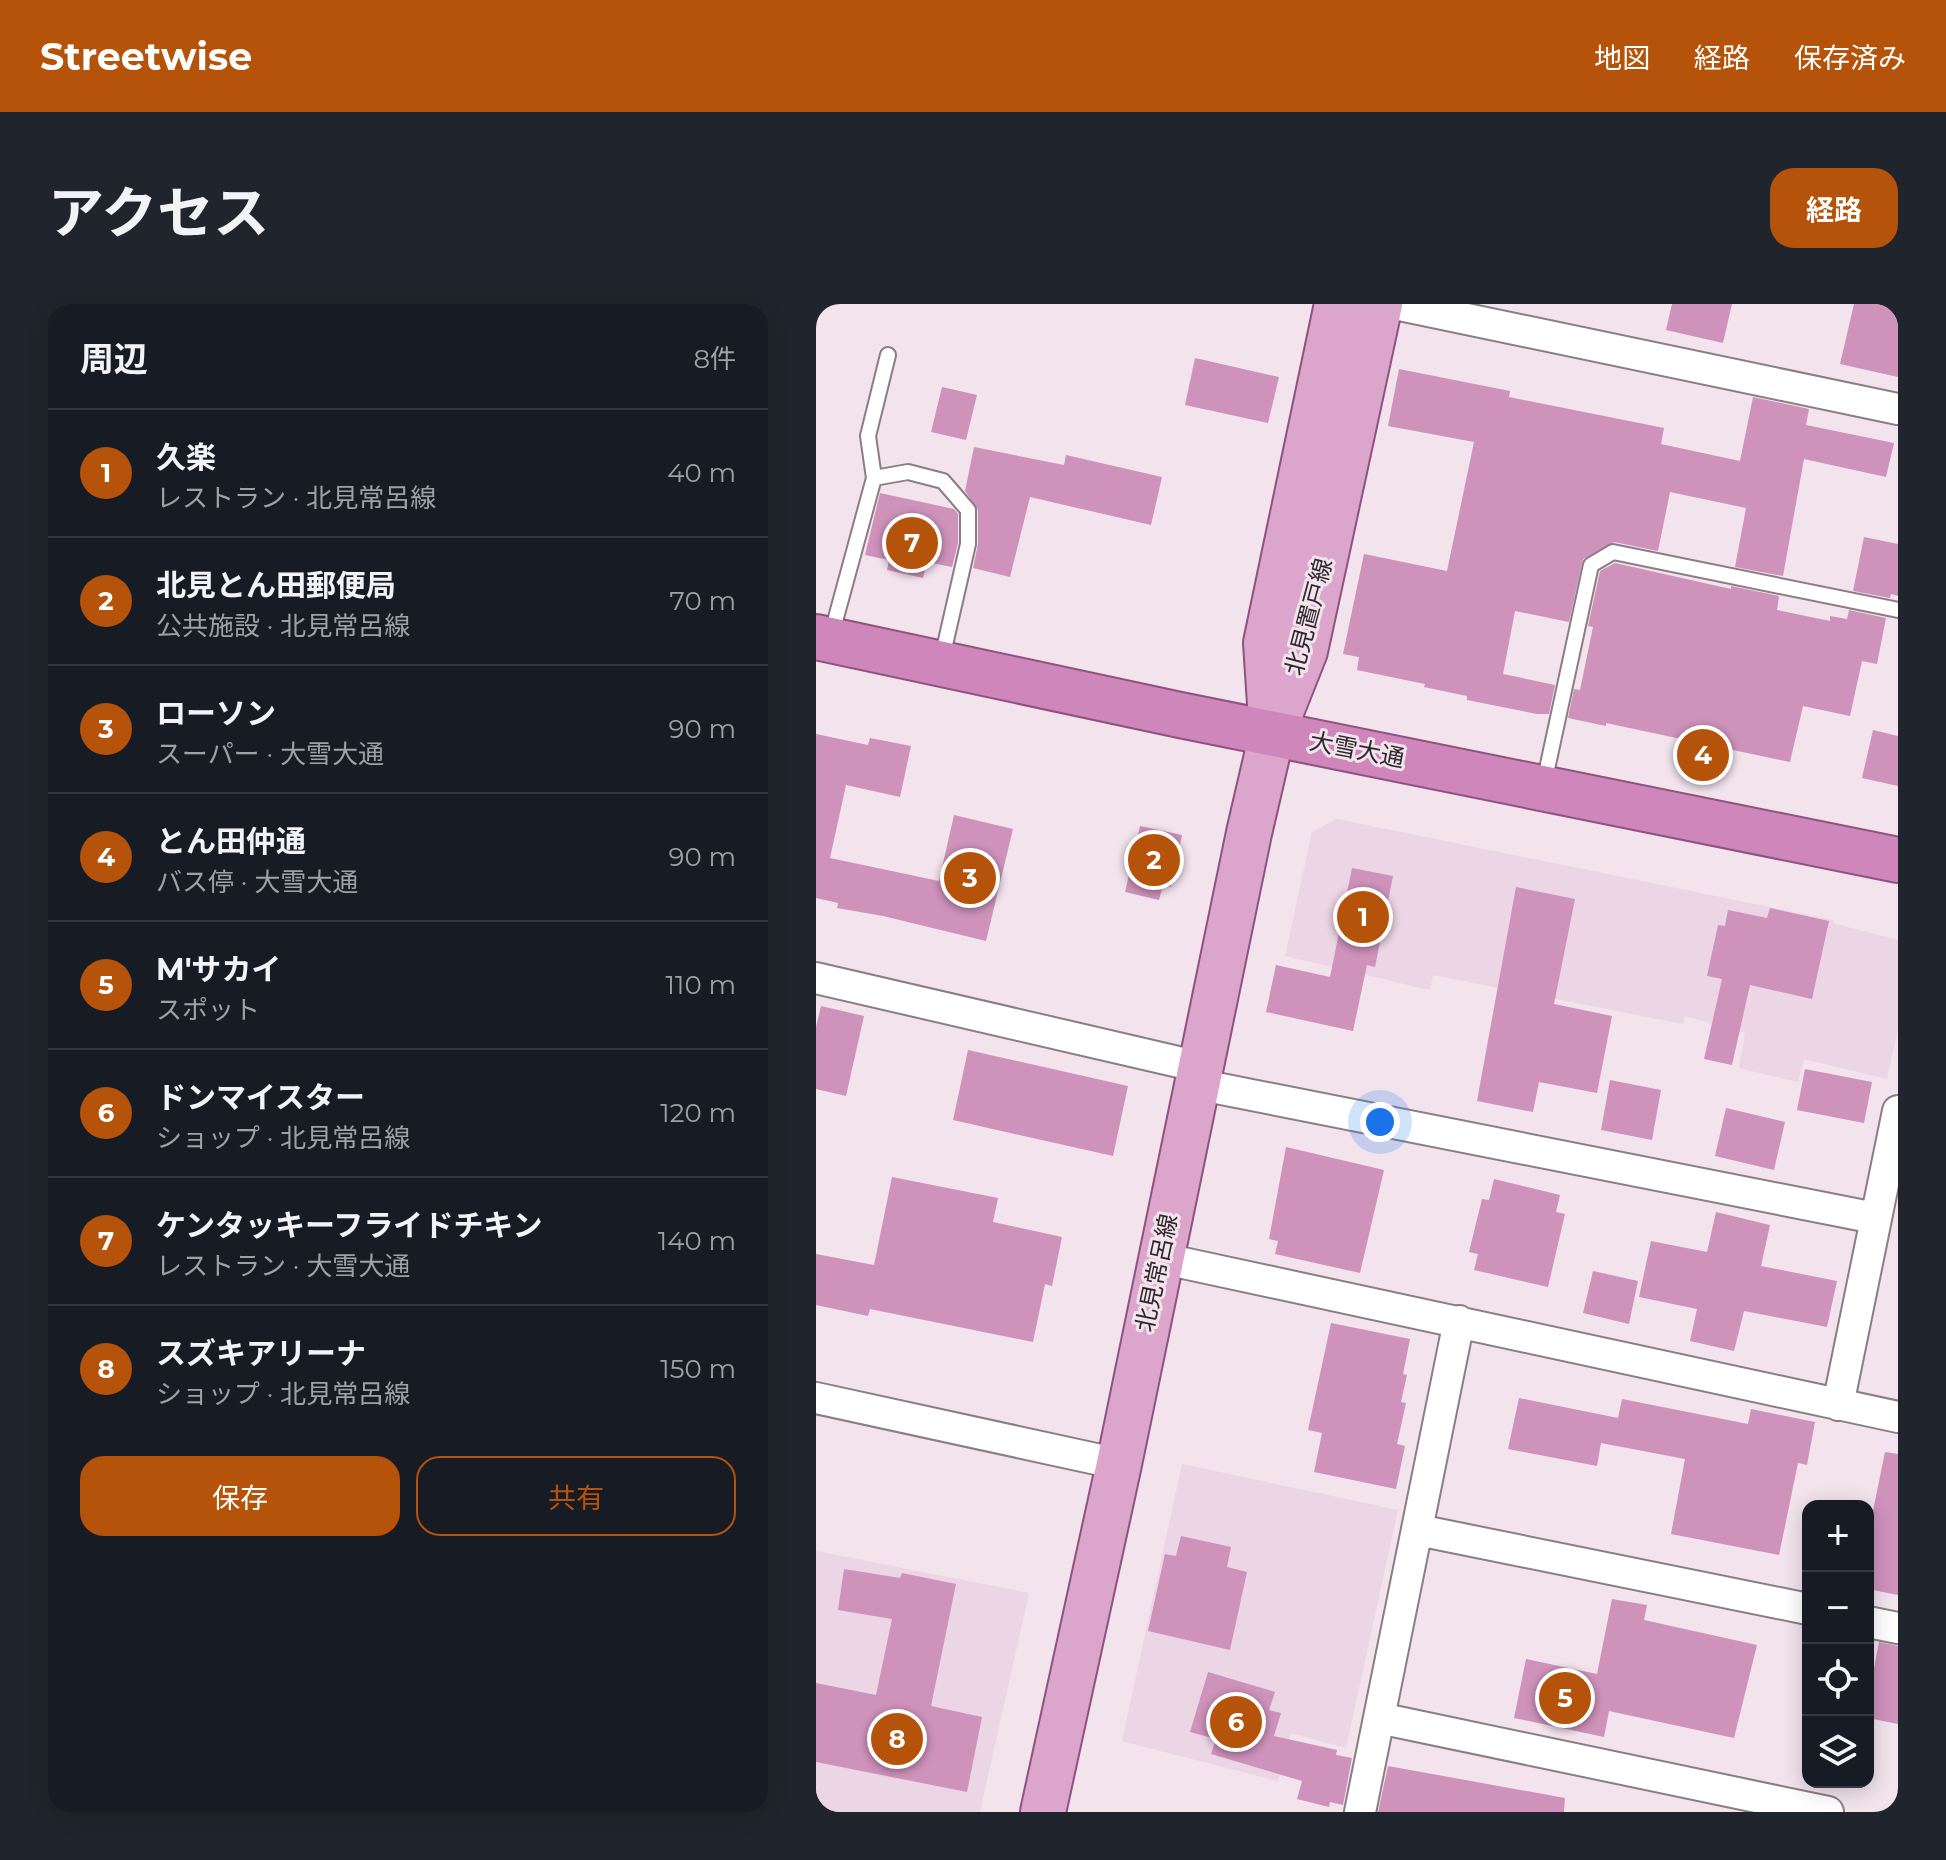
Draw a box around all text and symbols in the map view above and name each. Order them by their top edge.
text: Streetwise [40,33,252,80]
text: 地図 [1594,41,1650,75]
text: 経路 [1694,41,1750,75]
text: 保存済み [1794,41,1906,75]
button: 経路 [1770,168,1898,248]
text: アクセス [48,179,269,247]
text: 周辺 [80,338,148,380]
text: 8件 [693,343,736,375]
text: 久楽 [156,439,216,476]
text: 1 [101,457,111,489]
text: 40 m [667,457,736,489]
text: レストラン · 北見常呂線 [156,482,436,514]
pin: 7 [886,513,938,573]
street label: 北見置戸線 [1279,555,1338,679]
text: 北見とん田郵便局 [156,567,396,604]
text: 2 [98,585,114,617]
text: 70 m [670,585,736,617]
text: 公共施設 · 北見常呂線 [156,610,410,642]
text: ローソン [156,695,276,732]
text: 3 [98,713,114,745]
text: 90 m [669,713,736,745]
pin: 4 [1677,725,1729,785]
street label: 大雪大通 [1307,726,1407,773]
text: スーパー · 大雪大通 [156,738,384,770]
text: とん田仲通 [156,823,306,860]
pin: 2 [1128,830,1180,890]
text: 4 [97,841,115,873]
text: 90 m [669,841,736,873]
pin: 3 [944,848,996,908]
text: バス停 · 大雪大通 [156,866,358,898]
pin: 1 [1337,887,1389,947]
text: M'サカイ [156,951,282,988]
text: 5 [98,969,114,1001]
text: 110 m [666,969,736,1001]
text: スポット [156,994,260,1026]
text: ドンマイスター [156,1079,365,1116]
text: 6 [98,1097,114,1129]
text: 120 m [660,1097,736,1129]
your location [1360,1102,1400,1142]
text: ショップ · 北見常呂線 [156,1122,410,1154]
text: ケンタッキーフライドチキン [156,1207,542,1244]
street label: 北見常呂線 [1130,1211,1183,1335]
text: 7 [98,1225,114,1257]
text: 140 m [658,1225,736,1257]
text: レストラン · 大雪大通 [156,1250,410,1282]
text: スズキアリーナ [156,1335,366,1372]
text: 8 [97,1353,115,1385]
text: 150 m [660,1353,736,1385]
text: ショップ · 北見常呂線 [156,1378,410,1410]
button: 保存 [80,1456,400,1536]
button: 共有 [416,1456,736,1536]
map controls [1802,1500,1874,1788]
button: + [1802,1500,1874,1572]
button: − [1802,1572,1874,1644]
button: locate [1802,1644,1874,1716]
pin: 5 [1539,1668,1591,1728]
pin: 6 [1210,1692,1262,1752]
pin: 8 [871,1709,923,1769]
button: layers [1802,1716,1874,1788]

